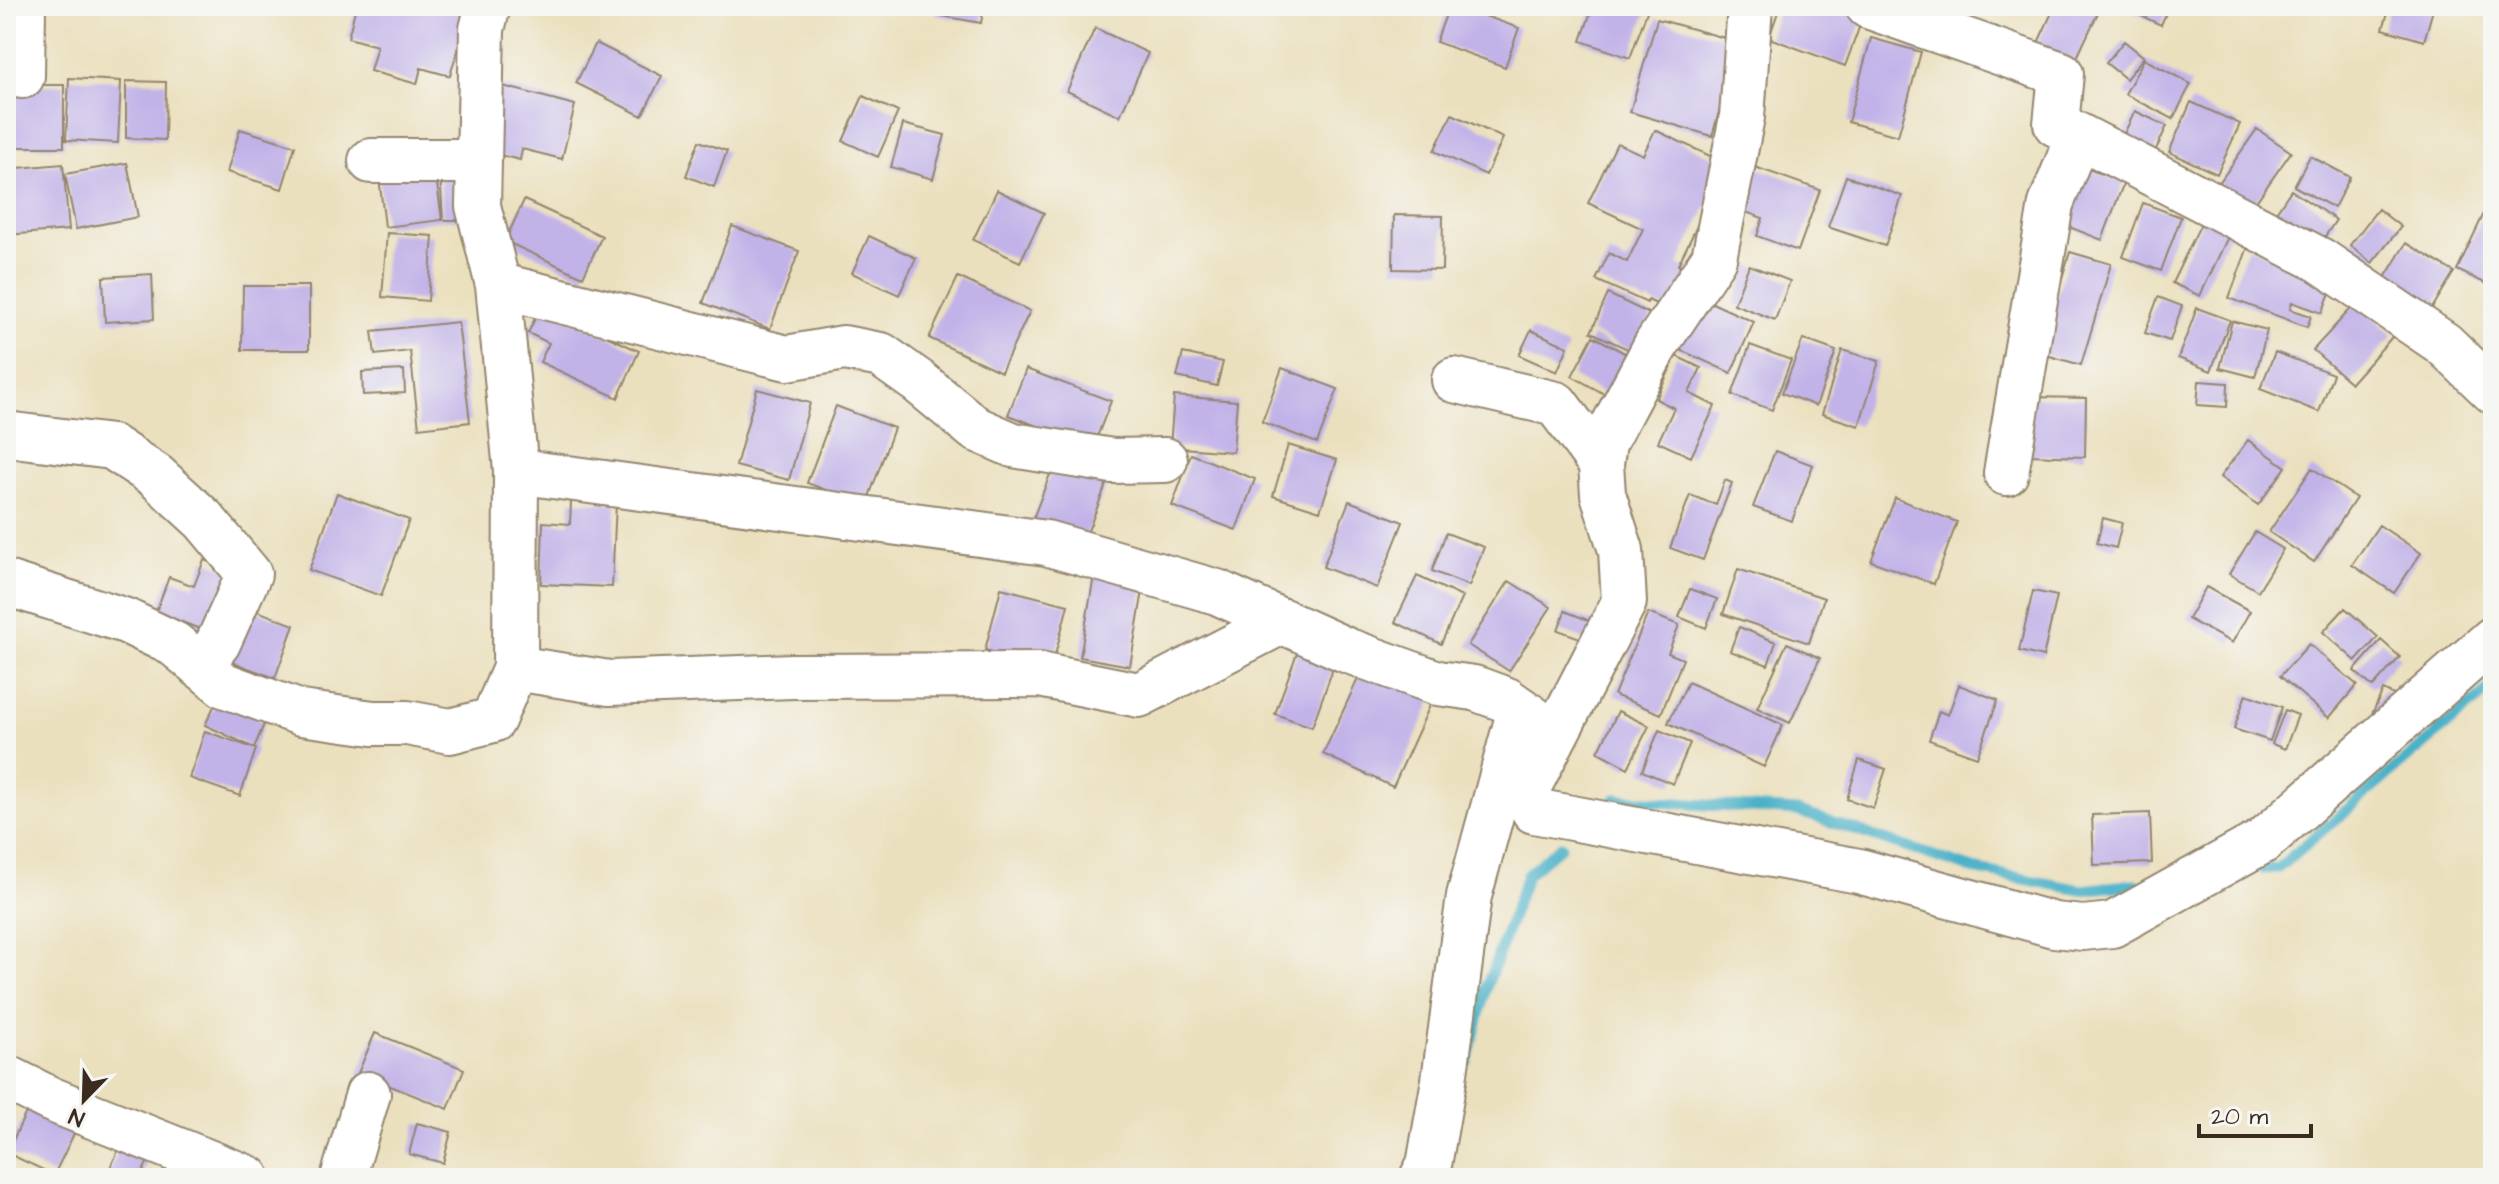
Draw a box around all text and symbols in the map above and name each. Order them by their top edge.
north arrow [44,1060,124,1140]
scale bar [2199,1088,2311,1138]
text: N [64,1100,89,1134]
text: 20 m [2211,1100,2268,1134]

